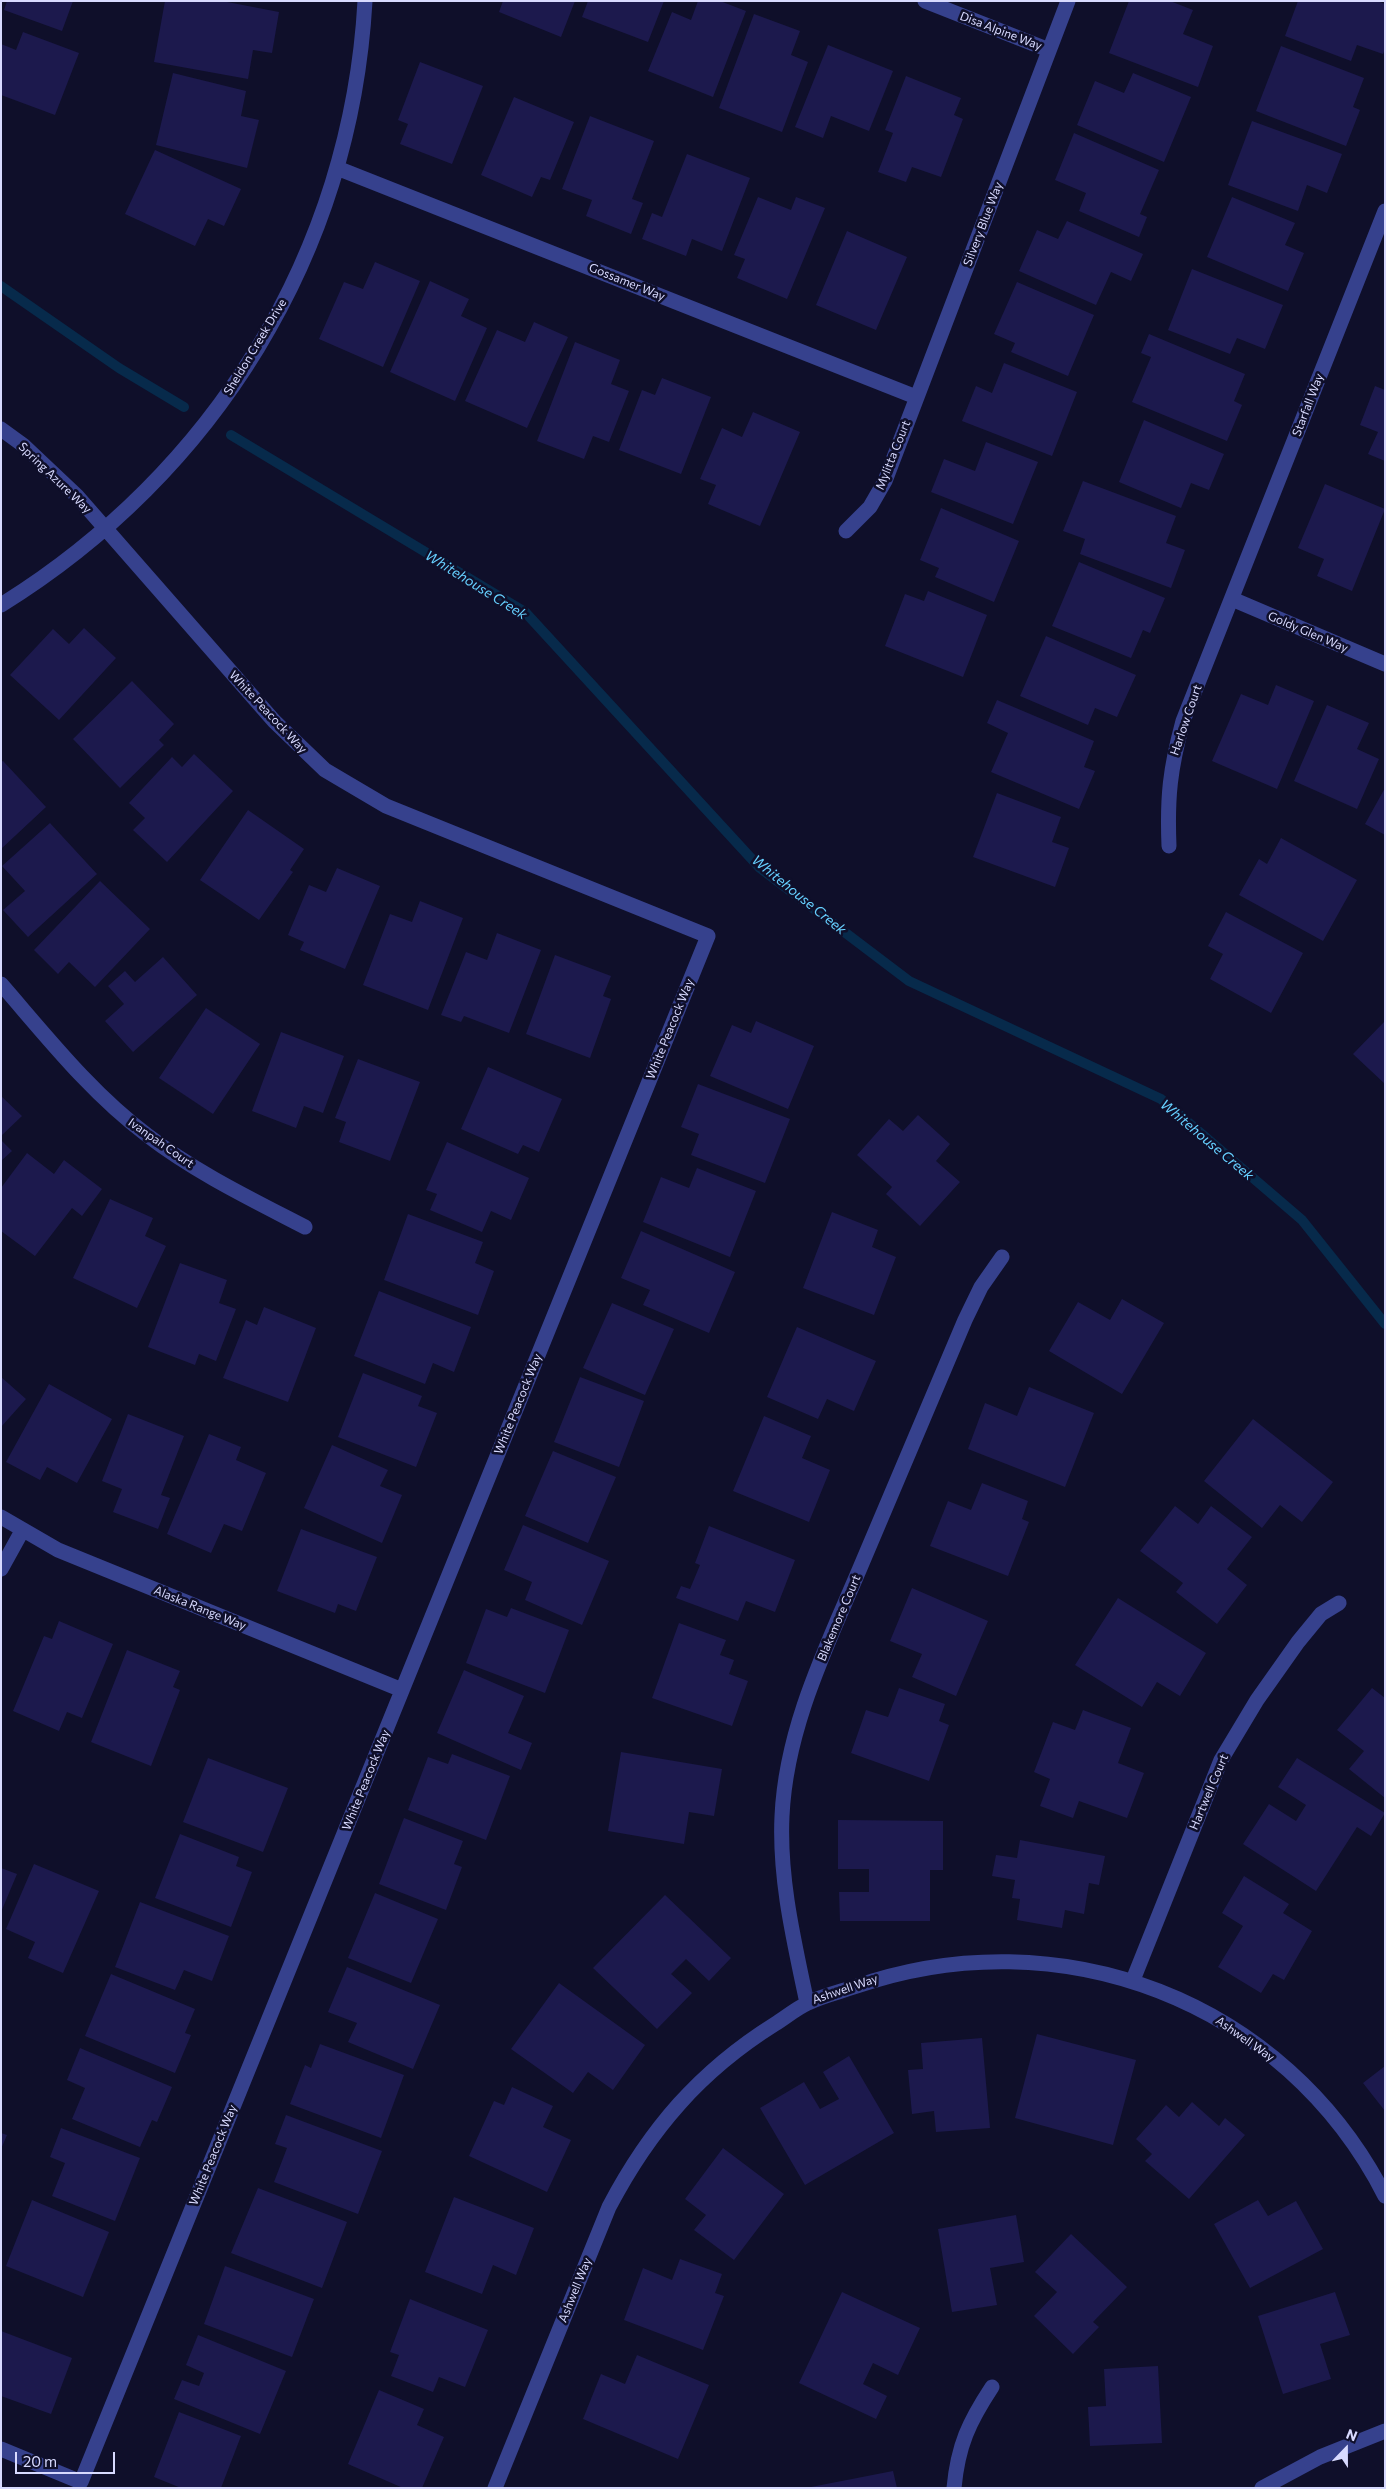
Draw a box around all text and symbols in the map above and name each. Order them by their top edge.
street label: Disa Alpine Way [958,9,1044,53]
street label: Silvery Blue Way [960,180,1006,268]
street label: Gossamer Way [587,260,667,304]
street label: Sheldon Creek Drive [221,296,289,398]
street label: Starfall Way [1289,372,1327,438]
street label: Mylitta Court [873,418,913,492]
street label: Spring Azure Way [16,440,94,516]
water label: Whitehouse Creek [422,547,530,623]
street label: Goldy Glen Way [1266,609,1350,655]
street label: White Peacock Way [226,668,310,756]
street label: Harlow Court [1167,683,1205,757]
water label: Whitehouse Creek [748,852,850,938]
street label: White Peacock Way [643,977,697,1081]
water label: Whitehouse Creek [1157,1096,1257,1184]
street label: Ivanpah Court [125,1115,197,1171]
street label: White Peacock Way [491,1352,545,1456]
street label: Blakemore Court [814,1573,864,1663]
street label: Alaska Range Way [152,1583,248,1633]
street label: White Peacock Way [339,1728,393,1832]
street label: Hartwell Court [1187,1752,1231,1832]
street label: Ashwell Way [810,1971,880,2007]
street label: Ashwell Way [1213,2013,1277,2065]
street label: White Peacock Way [186,2103,240,2207]
street label: Ashwell Way [555,2256,595,2324]
north arrow [1321,2424,1371,2474]
text: N [1344,2425,1360,2444]
scale bar [18,2442,118,2474]
text: 20 m [23,2452,57,2470]

